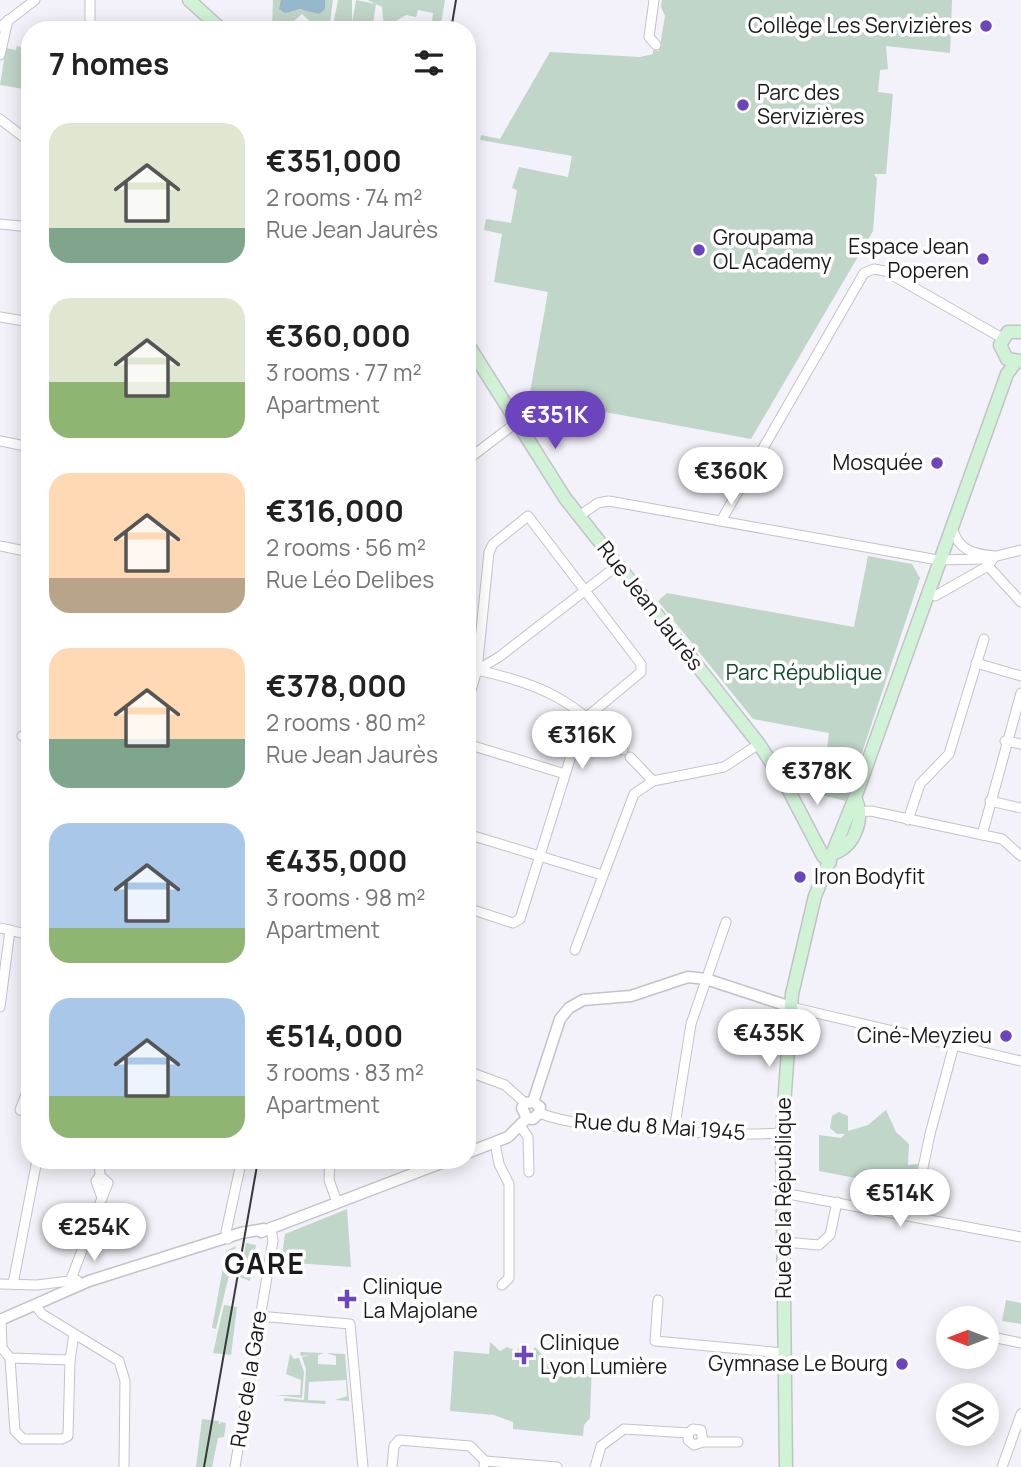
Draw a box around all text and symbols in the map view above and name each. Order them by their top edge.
place label: Collège Les Servizières [748,11,972,39]
marker: Collège Les Servizières [978,18,994,34]
text: 7 homes [49,43,169,84]
icon: filters [410,44,448,82]
place label: Parc des Servizières [757,78,864,130]
marker: Parc des Servizières [735,97,751,113]
text: €351,000 [266,140,402,181]
icon: home [105,151,189,235]
text: 2 rooms · 74 m² [266,181,422,213]
text: Rue Jean Jaurès [266,213,438,245]
place label: Groupama OL Academy [713,223,831,275]
place label: Espace Jean Poperen [848,232,969,284]
marker: Groupama OL Academy [691,242,707,258]
marker: Espace Jean Poperen [975,251,991,267]
text: €360,000 [266,315,411,356]
icon: home [105,326,189,410]
text: 3 rooms · 77 m² [266,356,422,388]
text: Apartment [266,388,380,420]
pin: €351K [506,392,604,451]
text: €351K [521,398,589,430]
pin: €360K [682,448,780,507]
place label: Mosquée [833,448,923,476]
text: €360K [694,454,768,486]
marker: Mosquée [929,455,945,471]
text: €316,000 [266,490,404,531]
icon: home [105,501,189,585]
text: 2 rooms · 56 m² [266,531,426,563]
street label: Rue Jean Jaurès [591,535,710,676]
text: Rue Léo Delibes [266,563,434,595]
park label: Parc République [726,658,882,686]
text: €378,000 [266,665,407,706]
icon: home [105,676,189,760]
text: 2 rooms · 80 m² [266,706,426,738]
pin: €316K [533,712,631,771]
text: €316K [548,718,616,750]
text: Rue Jean Jaurès [266,738,438,770]
pin: €378K [768,748,866,807]
text: €378K [782,754,852,786]
text: €435,000 [266,840,407,881]
icon: home [105,851,189,935]
place label: Iron Bodyfit [814,862,925,890]
marker: Iron Bodyfit [792,869,808,885]
text: 3 rooms · 98 m² [266,881,426,913]
text: Apartment [266,913,380,945]
pin: €435K [720,1010,818,1069]
text: €514,000 [266,1015,403,1056]
text: €435K [734,1016,804,1048]
place label: Ciné-Meyzieu [857,1021,992,1049]
icon: home [105,1026,189,1110]
marker: Ciné-Meyzieu [998,1028,1014,1044]
text: 3 rooms · 83 m² [266,1056,424,1088]
text: Apartment [266,1088,380,1120]
street label: Rue de la République [769,1097,797,1299]
street label: Rue du 8 Mai 1945 [573,1106,747,1146]
pin: €514K [851,1170,949,1229]
text: €514K [866,1176,934,1208]
pin: €254K [45,1204,143,1263]
text: €254K [58,1210,130,1242]
district label: GARE [224,1244,306,1282]
place label: Clinique La Majolane [363,1272,478,1324]
marker: Clinique La Majolane [337,1289,357,1309]
north arrow [936,1306,999,1368]
map controls [936,1306,999,1446]
street label: Rue de la Gare [223,1309,273,1449]
place label: Clinique Lyon Lumière [540,1328,667,1380]
marker: Clinique Lyon Lumière [514,1345,534,1365]
place label: Gymnase Le Bourg [708,1349,888,1377]
marker: Gymnase Le Bourg [894,1356,910,1372]
button: layers [936,1383,999,1446]

